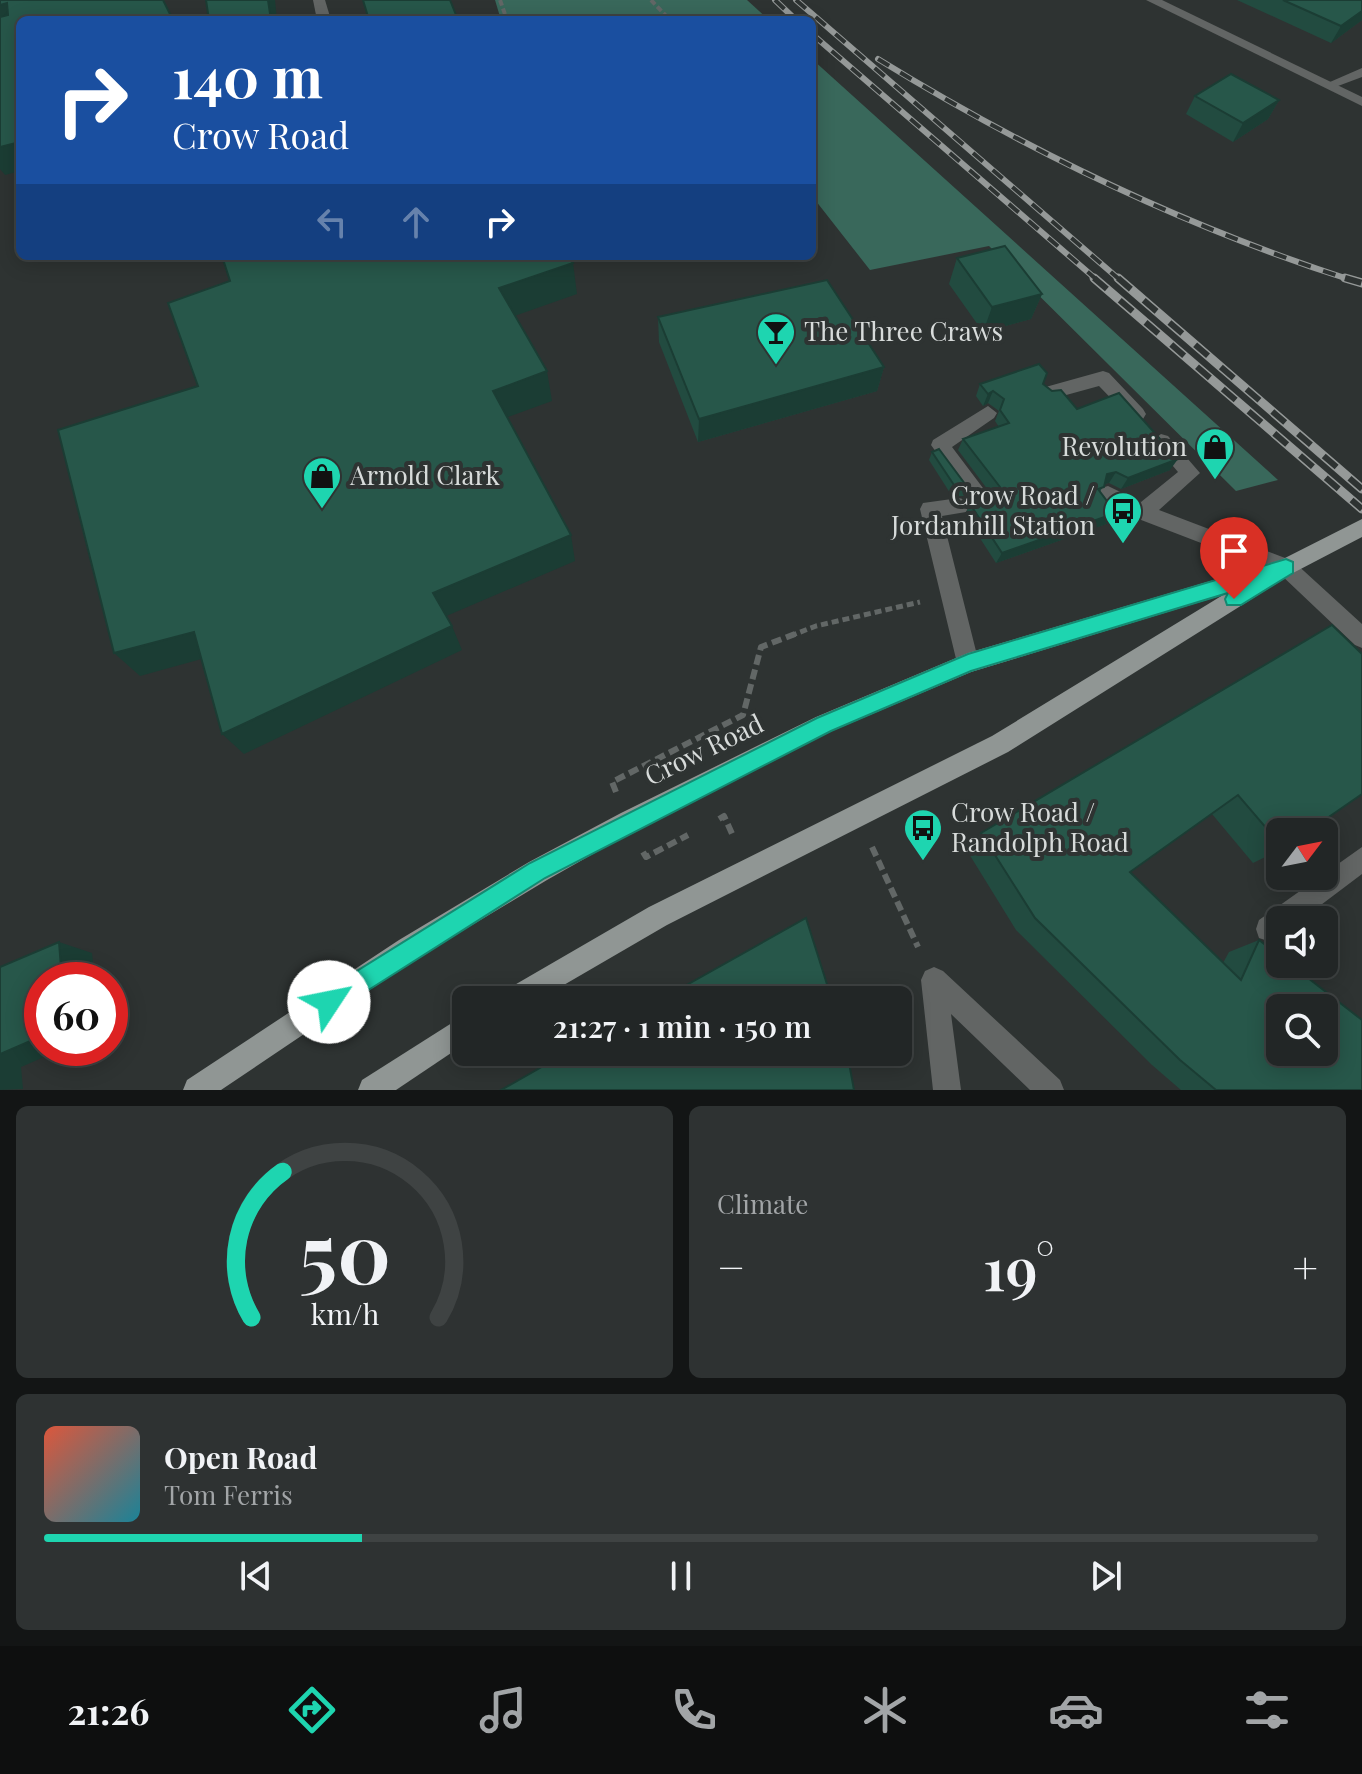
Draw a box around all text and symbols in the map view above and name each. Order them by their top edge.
text: 140 m [172,38,323,113]
icon: right [40,48,144,152]
text: Crow Road [172,110,349,158]
icon: left [310,200,354,244]
icon: ahead [394,200,438,244]
icon: right [478,200,522,244]
bar icon: The Three Craws [755,311,797,366]
place label: The Three Craws [804,313,1003,348]
shop icon: Revolution [1194,426,1236,481]
place label: Revolution [1061,428,1187,463]
shop icon: Arnold Clark [301,455,343,510]
place label: Arnold Clark [349,457,501,492]
place label: Crow Road / Jordanhill Station [890,477,1095,542]
bus stop icon: Crow Road / Jordanhill Station [1102,490,1144,545]
pin [1200,517,1268,599]
icon: arrive [1212,529,1256,573]
street label: Crow Road [638,705,769,792]
place label: Crow Road / Randolph Road [951,794,1129,859]
bus stop icon: Crow Road / Randolph Road [902,807,944,862]
north arrow [1266,818,1338,890]
map controls [1266,818,1338,1066]
button: sound [1266,906,1338,978]
position arrow [287,960,371,1044]
speed limit sign: 60 [24,962,128,1066]
button: search [1266,994,1338,1066]
text: 21:27 · 1 min · 150 m [553,1006,811,1046]
text: Climate [717,1186,808,1221]
text: 50 [299,1194,390,1305]
text: 19° [983,1226,1055,1306]
text: − [717,1236,745,1295]
text: + [1292,1236,1318,1295]
text: km/h [310,1294,379,1332]
text: Open Road [164,1437,317,1477]
text: Tom Ferris [164,1477,293,1512]
icon: previous [234,1554,278,1598]
icon: pause [659,1554,703,1598]
icon: next [1084,1554,1128,1598]
icon: directions [284,1682,340,1738]
icon: music [475,1682,531,1738]
icon: phone [666,1682,722,1738]
icon: climate [857,1682,913,1738]
icon: car [1048,1682,1104,1738]
icon: filters [1239,1682,1295,1738]
text: 21:26 [67,1686,150,1734]

